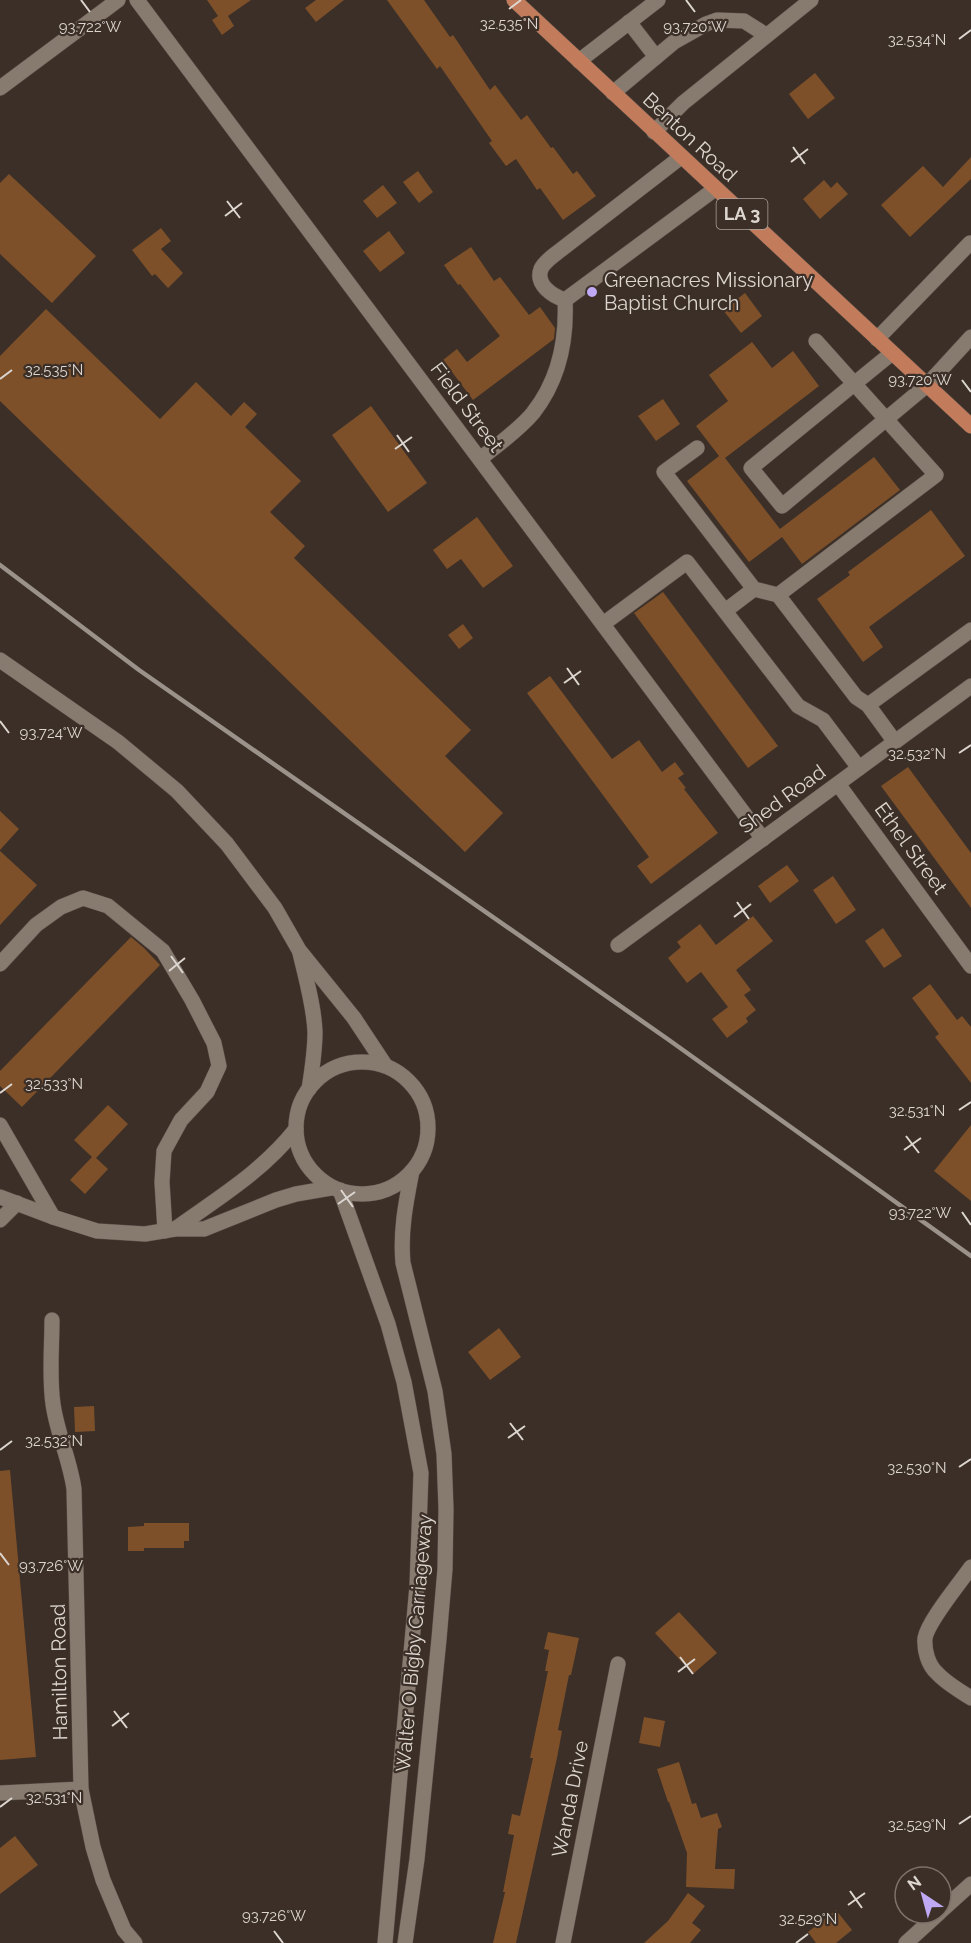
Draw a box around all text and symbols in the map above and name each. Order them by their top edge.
text: 32.535°N [480,15,538,33]
text: 93.722°W [59,18,122,36]
text: 93.720°W [663,18,727,36]
text: 32.534°N [888,31,946,49]
street label: Benton Road [638,87,742,187]
road number: LA 3 [716,199,768,229]
place label: Greenacres Missionary Baptist Church [604,268,813,315]
marker: Greenacres Missionary Baptist Church [585,285,599,299]
street label: Field Street [425,357,509,457]
text: 32.535°N [25,361,83,379]
text: 93.720°W [888,371,952,389]
text: 93.724°W [20,724,83,742]
text: 32.532°N [888,745,946,763]
street label: Shed Road [734,760,830,838]
street label: Ethel Street [870,797,952,899]
text: 32.533°N [25,1075,83,1093]
text: 32.531°N [889,1102,945,1120]
text: 93.722°W [889,1204,952,1222]
text: 32.532°N [25,1432,83,1450]
text: 32.530°N [887,1459,947,1477]
street label: Walter O Bigby Carriageway [391,1513,437,1773]
text: 93.726°W [19,1557,83,1575]
street label: Hamilton Road [46,1603,72,1741]
street label: Wanda Drive [547,1738,593,1859]
text: 32.531°N [26,1789,82,1807]
text: 32.529°N [888,1816,946,1834]
north arrow [893,1865,953,1925]
text: N [904,1872,925,1895]
text: 93.726°W [242,1907,306,1925]
text: 32.529°N [779,1910,837,1928]

